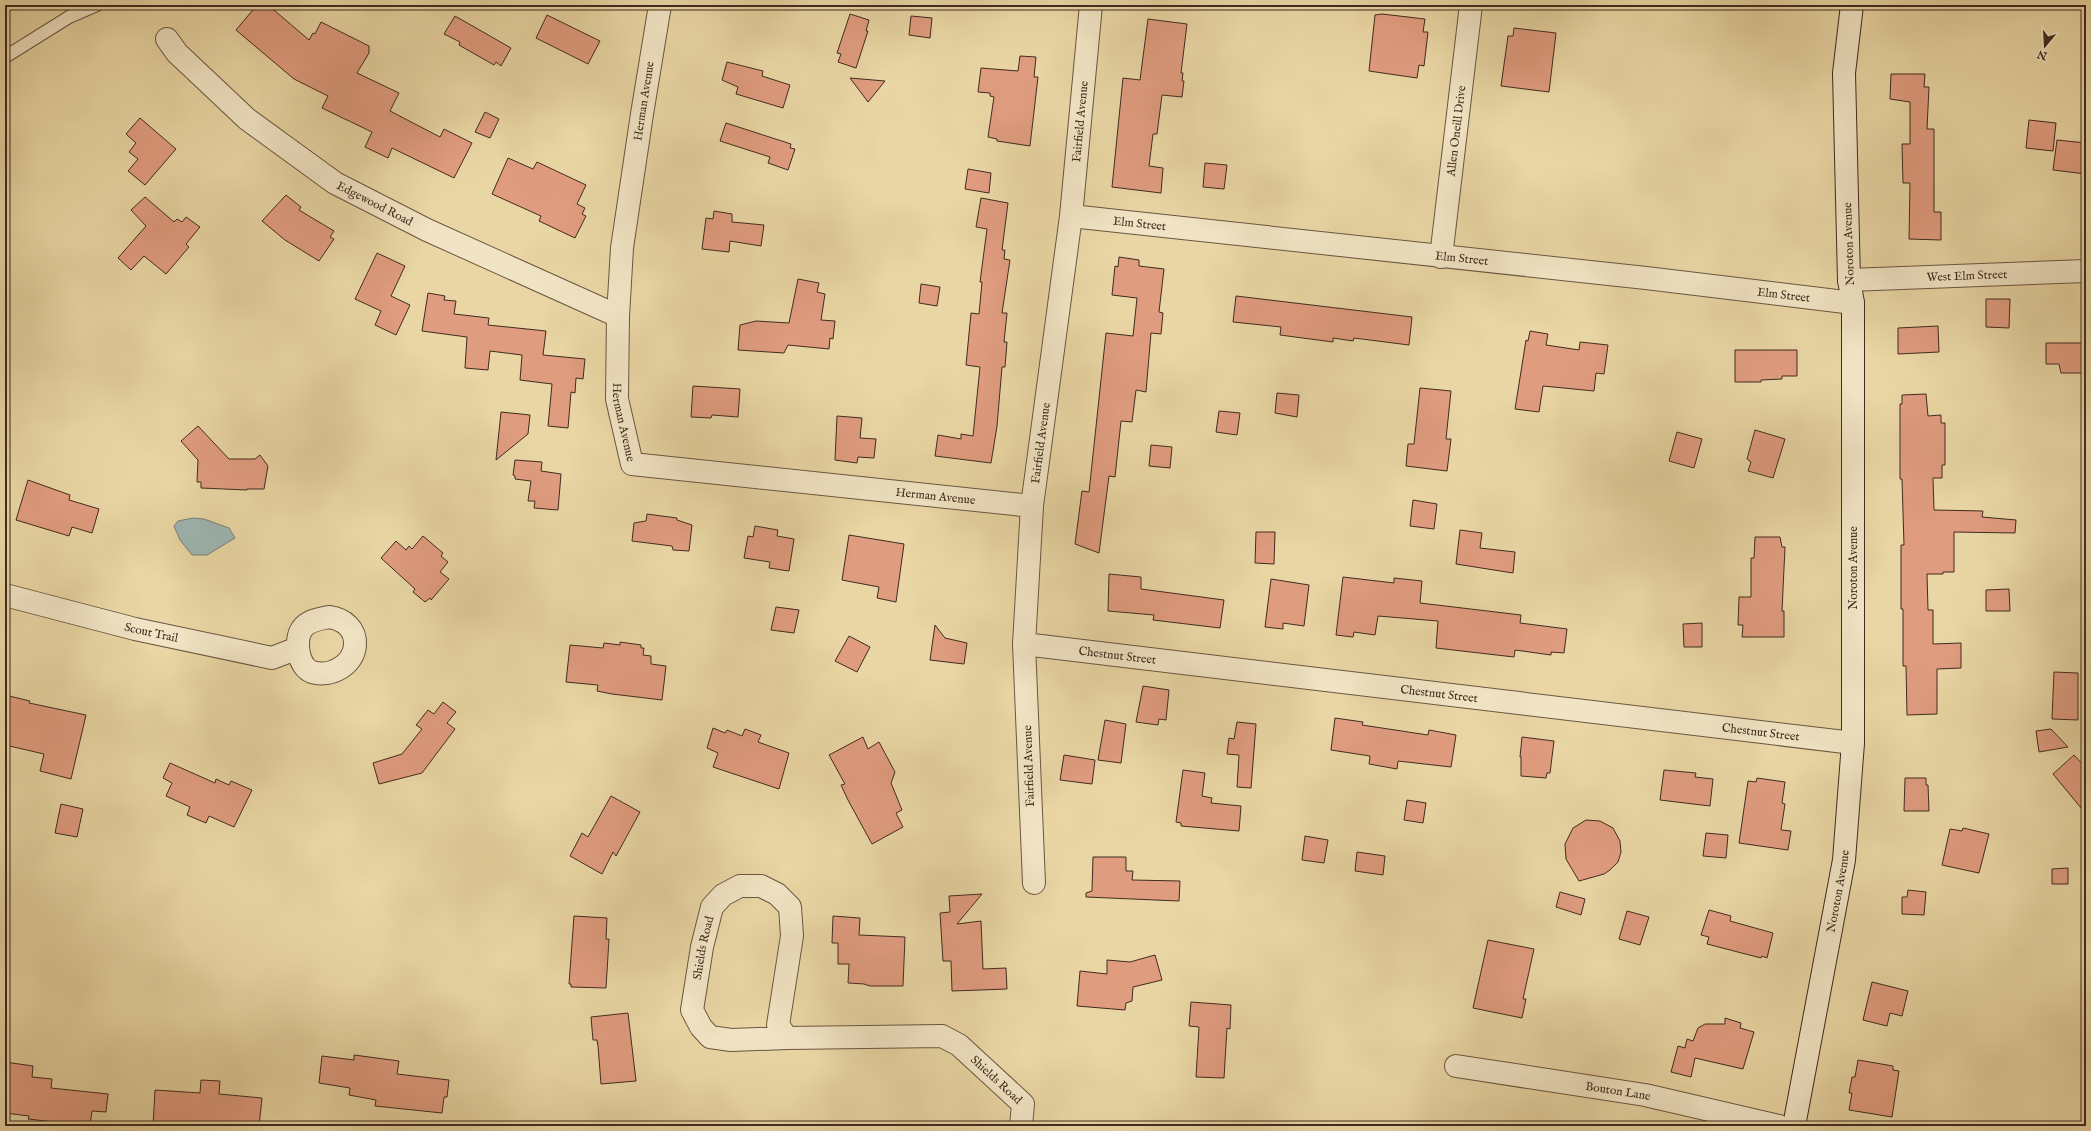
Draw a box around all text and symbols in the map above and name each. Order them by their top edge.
north arrow [2025,26,2065,66]
text: N [2035,46,2050,63]
street label: Herman Avenue [630,60,658,142]
street label: Fairfield Avenue [1069,80,1091,163]
street label: Allen Oneill Drive [1443,84,1469,178]
street label: Edgewood Road [334,178,416,229]
street label: Noroton Avenue [1840,202,1858,286]
street label: Elm Street [1112,213,1167,234]
street label: Elm Street [1434,248,1489,268]
street label: West Elm Street [1926,266,2008,285]
street label: Elm Street [1756,284,1811,305]
street label: Herman Avenue [610,383,639,464]
street label: Fairfield Avenue [1028,401,1053,485]
street label: Herman Avenue [895,484,977,508]
street label: Noroton Avenue [1846,526,1861,610]
street label: Scout Trail [123,619,180,646]
street label: Chestnut Street [1078,643,1157,667]
street label: Chestnut Street [1399,681,1479,706]
street label: Chestnut Street [1721,720,1800,744]
street label: Fairfield Avenue [1020,724,1038,807]
street label: Noroton Avenue [1823,849,1852,934]
street label: Shields Road [689,914,717,981]
street label: Shields Road [968,1052,1026,1107]
street label: Bouton Lane [1584,1078,1653,1104]

